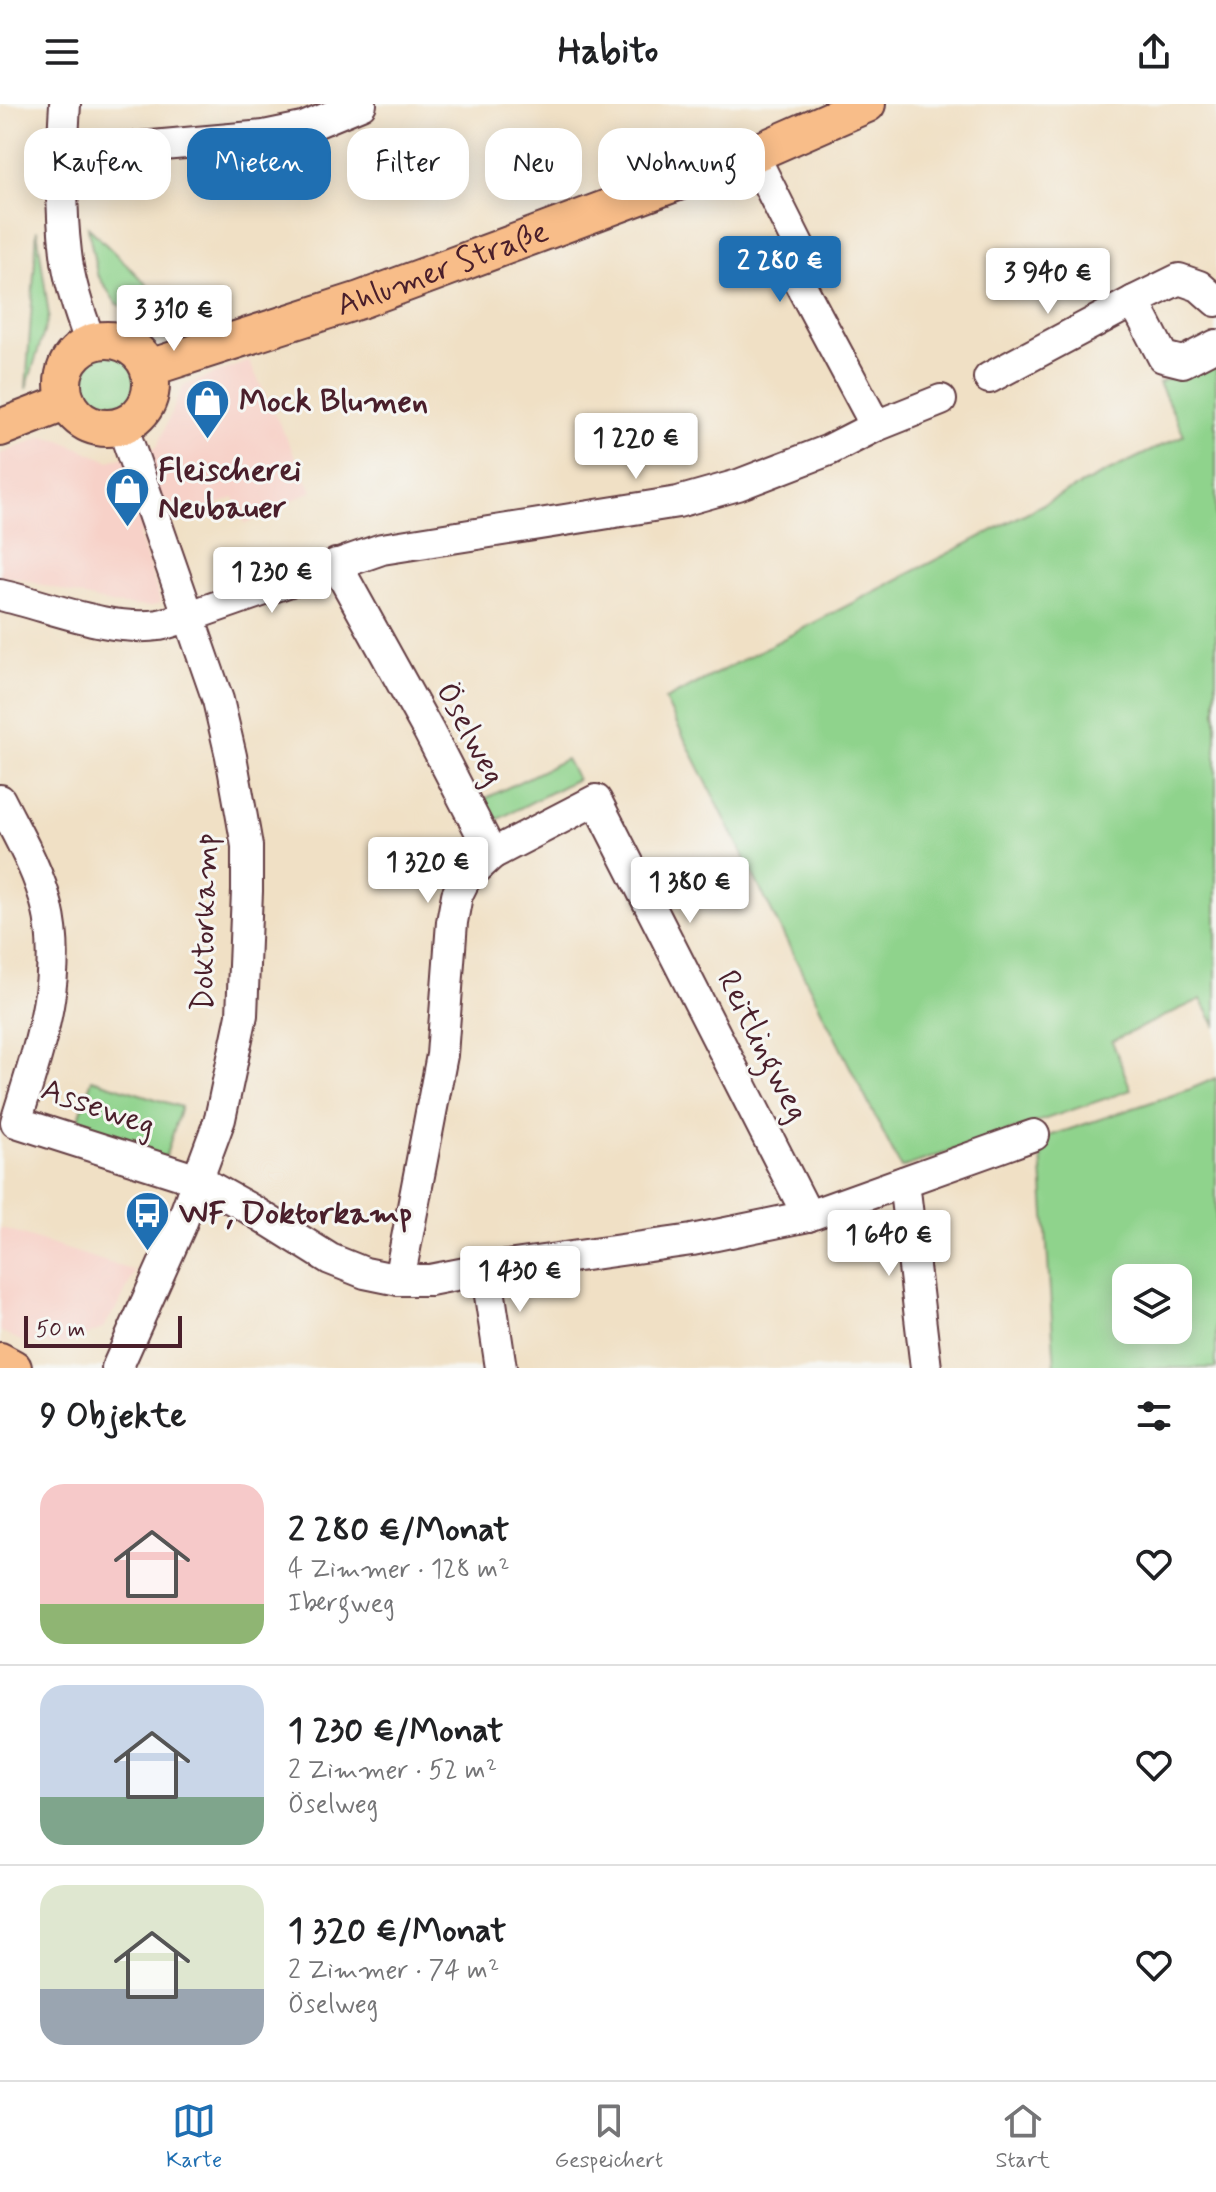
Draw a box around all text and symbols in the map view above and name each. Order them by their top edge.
text: Habito [558,29,658,76]
icon: menu [40,30,84,74]
icon: share [1132,30,1176,74]
chip: Kaufen [24,128,171,200]
chip: Mieten [187,128,331,200]
chip: Filter [347,128,469,200]
chip: Neu [485,128,582,200]
chip: Wohnung [598,128,765,200]
street label: Ahlumer Straße [332,211,555,327]
pin: 2 280 € [706,236,854,304]
text: 2 280 € [737,245,823,279]
pin: 3 940 € [974,248,1122,316]
text: 3 940 € [1004,257,1092,291]
pin: 3 310 € [100,285,248,353]
text: 3 310 € [135,294,213,328]
shop icon: Mock Blumen [184,378,232,441]
place label: Mock Blumen [239,381,428,423]
pin: 1 220 € [562,413,710,481]
text: 1 220 € [593,422,679,456]
place label: Fleischerei Neubauer [158,450,301,529]
shop icon: Fleischerei Neubauer [103,465,151,528]
pin: 1 230 € [198,547,346,615]
text: 1 230 € [231,556,313,590]
street label: Öselweg [425,675,515,793]
street label: Doktorkamp [182,832,228,1012]
pin: 1 320 € [354,837,502,905]
text: 1 320 € [386,846,470,880]
pin: 1 380 € [616,857,764,925]
text: 1 380 € [649,866,731,900]
street label: Reitlingweg [703,963,818,1130]
street label: Asseweg [35,1069,161,1147]
bus stop icon: WF, Doktorkamp [124,1190,172,1253]
place label: WF, Doktorkamp [179,1193,412,1235]
pin: 1 640 € [815,1210,963,1278]
text: 1 640 € [846,1219,932,1253]
pin: 1 430 € [446,1246,594,1314]
text: 1 430 € [478,1255,562,1289]
map controls [1112,1264,1192,1344]
button: layers [1112,1264,1192,1344]
scale bar [24,1312,182,1348]
text: 50 m [36,1316,85,1344]
text: 9 Objekte [40,1394,186,1439]
icon: filters [1132,1394,1176,1438]
text: 2 280 €/Monat [288,1508,509,1553]
icon: home [104,1516,200,1612]
icon: heart [1132,1542,1176,1586]
text: 4 Zimmer · 128 m² [288,1553,509,1587]
text: Ibergweg [288,1587,395,1621]
text: 1 230 €/Monat [288,1709,503,1754]
icon: home [104,1717,200,1813]
icon: heart [1132,1743,1176,1787]
text: 2 Zimmer · 52 m² [288,1754,497,1788]
text: Öselweg [288,1788,378,1822]
text: 1 320 €/Monat [288,1909,506,1954]
icon: home [104,1917,200,2013]
icon: heart [1132,1943,1176,1987]
text: 2 Zimmer · 74 m² [288,1954,499,1988]
text: Öselweg [288,1988,378,2022]
tab: Karte [166,2099,222,2175]
tab: Gespeichert [554,2099,663,2175]
tab: Start [995,2099,1050,2175]

